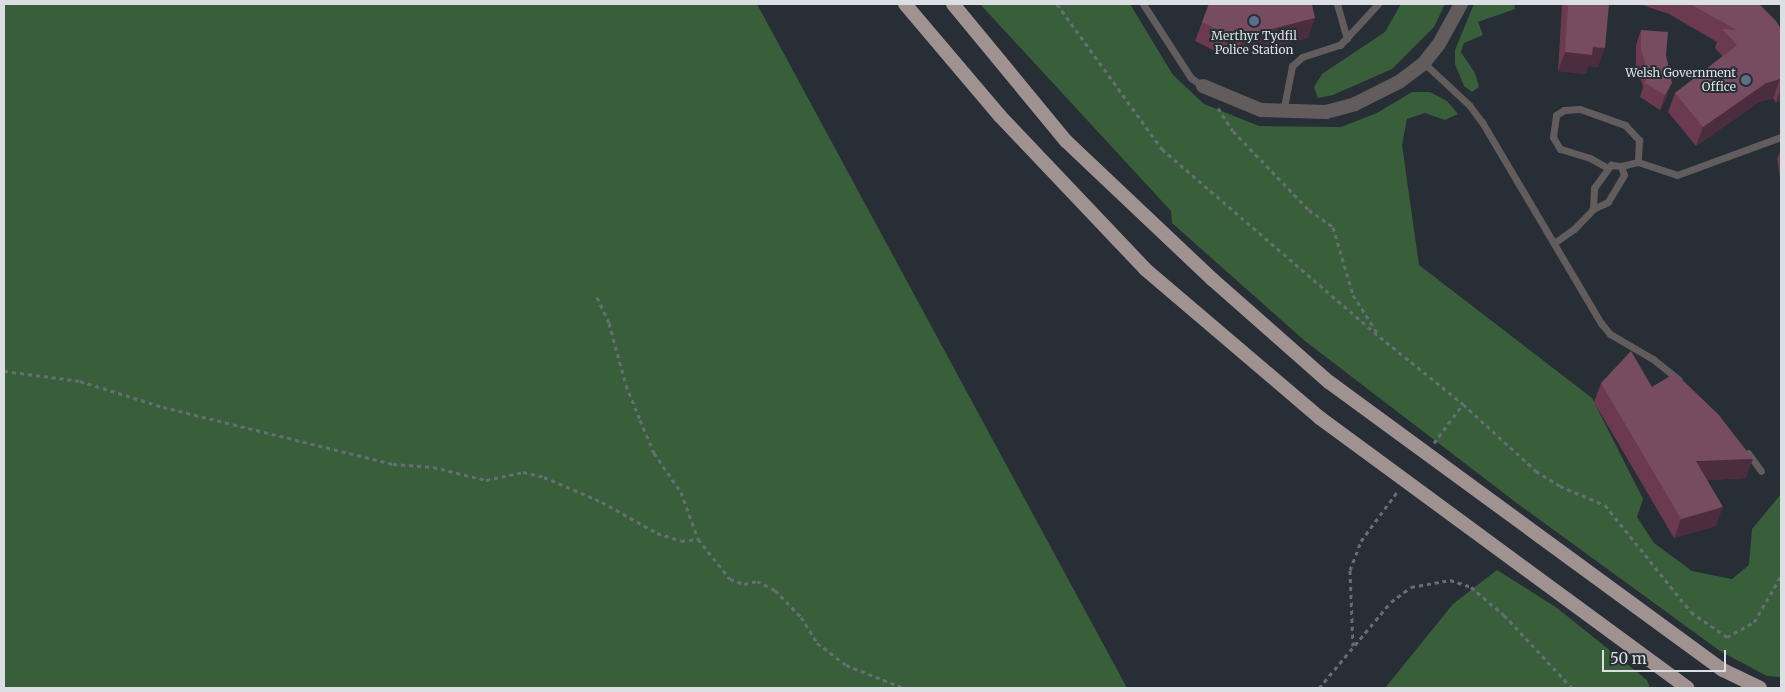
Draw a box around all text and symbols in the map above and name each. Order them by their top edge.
marker: Merthyr Tydfil Police Station [1248,15,1260,27]
place label: Merthyr Tydfil Police Station [1211,29,1297,57]
place label: Welsh Government Office [1625,66,1736,94]
marker: Welsh Government Office [1740,74,1752,86]
scale bar [1605,640,1729,672]
text: 50 m [1610,649,1647,668]

